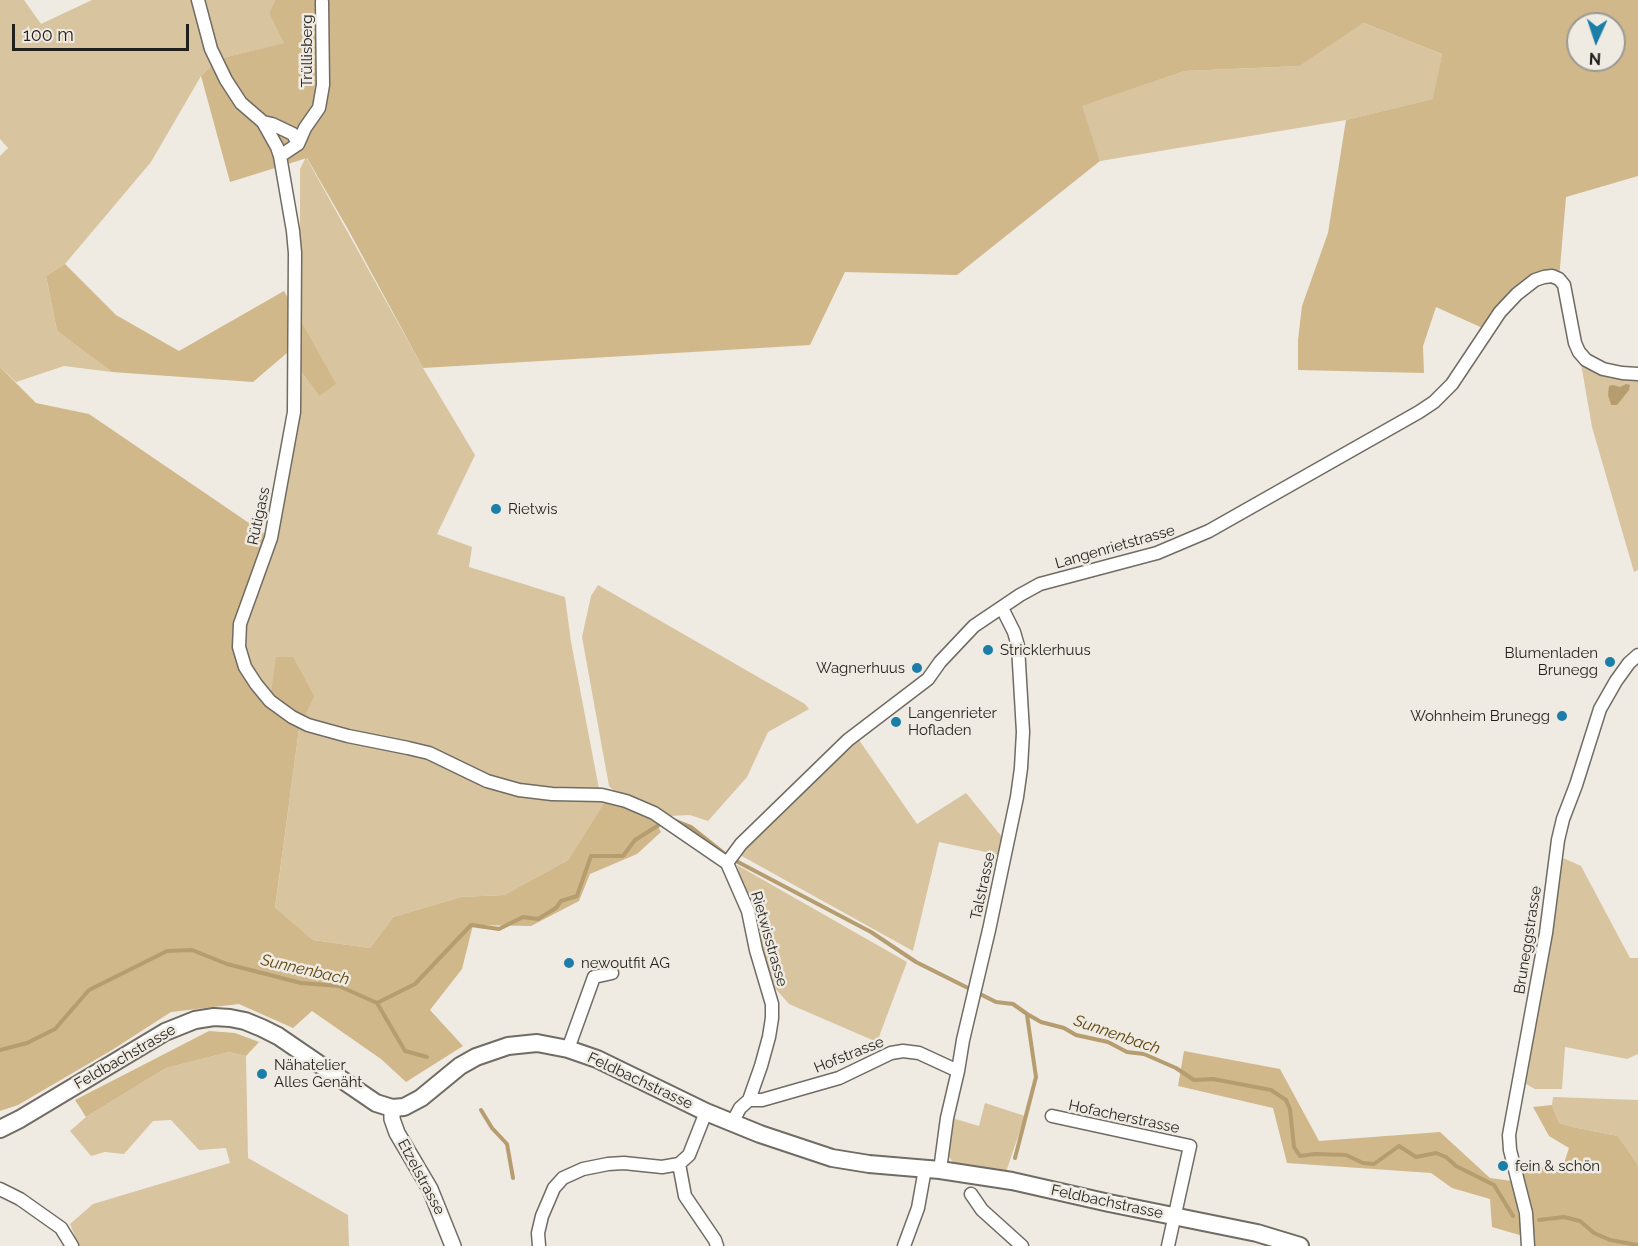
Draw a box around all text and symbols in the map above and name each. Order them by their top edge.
scale bar [15,12,192,50]
north arrow [1566,12,1626,72]
street label: Trüllisberg [298,14,316,88]
text: 100 m [23,24,74,45]
text: N [1589,49,1602,68]
street label: Rütigass [244,485,274,547]
place label: Rietwis [508,500,557,518]
marker: Rietwis [489,502,503,516]
street label: Langenrietstrasse [1053,521,1177,573]
place label: Stricklerhuus [1000,641,1091,659]
marker: Stricklerhuus [981,643,995,657]
place label: Blumenladen Brunegg [1505,644,1598,679]
marker: Blumenladen Brunegg [1603,655,1617,669]
place label: Wagnerhuus [816,659,905,677]
marker: Wagnerhuus [910,661,924,675]
place label: Langenrieter Hofladen [908,704,997,739]
place label: Wohnheim Brunegg [1410,707,1550,725]
marker: Wohnheim Brunegg [1555,709,1569,723]
marker: Langenrieter Hofladen [889,715,903,729]
street label: Talstrasse [967,850,999,922]
street label: Bruneggstrasse [1511,885,1545,995]
street label: Rietwisstrasse [747,889,791,989]
water label: Sunnenbach [259,951,351,989]
place label: newoutfit AG [581,954,670,972]
marker: newoutfit AG [562,956,576,970]
water label: Sunnenbach [1071,1011,1163,1059]
street label: Feldbachstrasse [71,1021,179,1093]
street label: Hofstrasse [811,1033,887,1077]
street label: Feldbachstrasse [585,1049,695,1113]
place label: Nähatelier Alles Genäht [274,1056,362,1091]
marker: Nähatelier Alles Genäht [255,1067,269,1081]
street label: Hofacherstrasse [1067,1096,1181,1138]
street label: Etzelstrasse [394,1136,448,1218]
place label: fein & schön [1515,1157,1600,1175]
marker: fein & schön [1496,1159,1510,1173]
street label: Feldbachstrasse [1049,1181,1165,1223]

